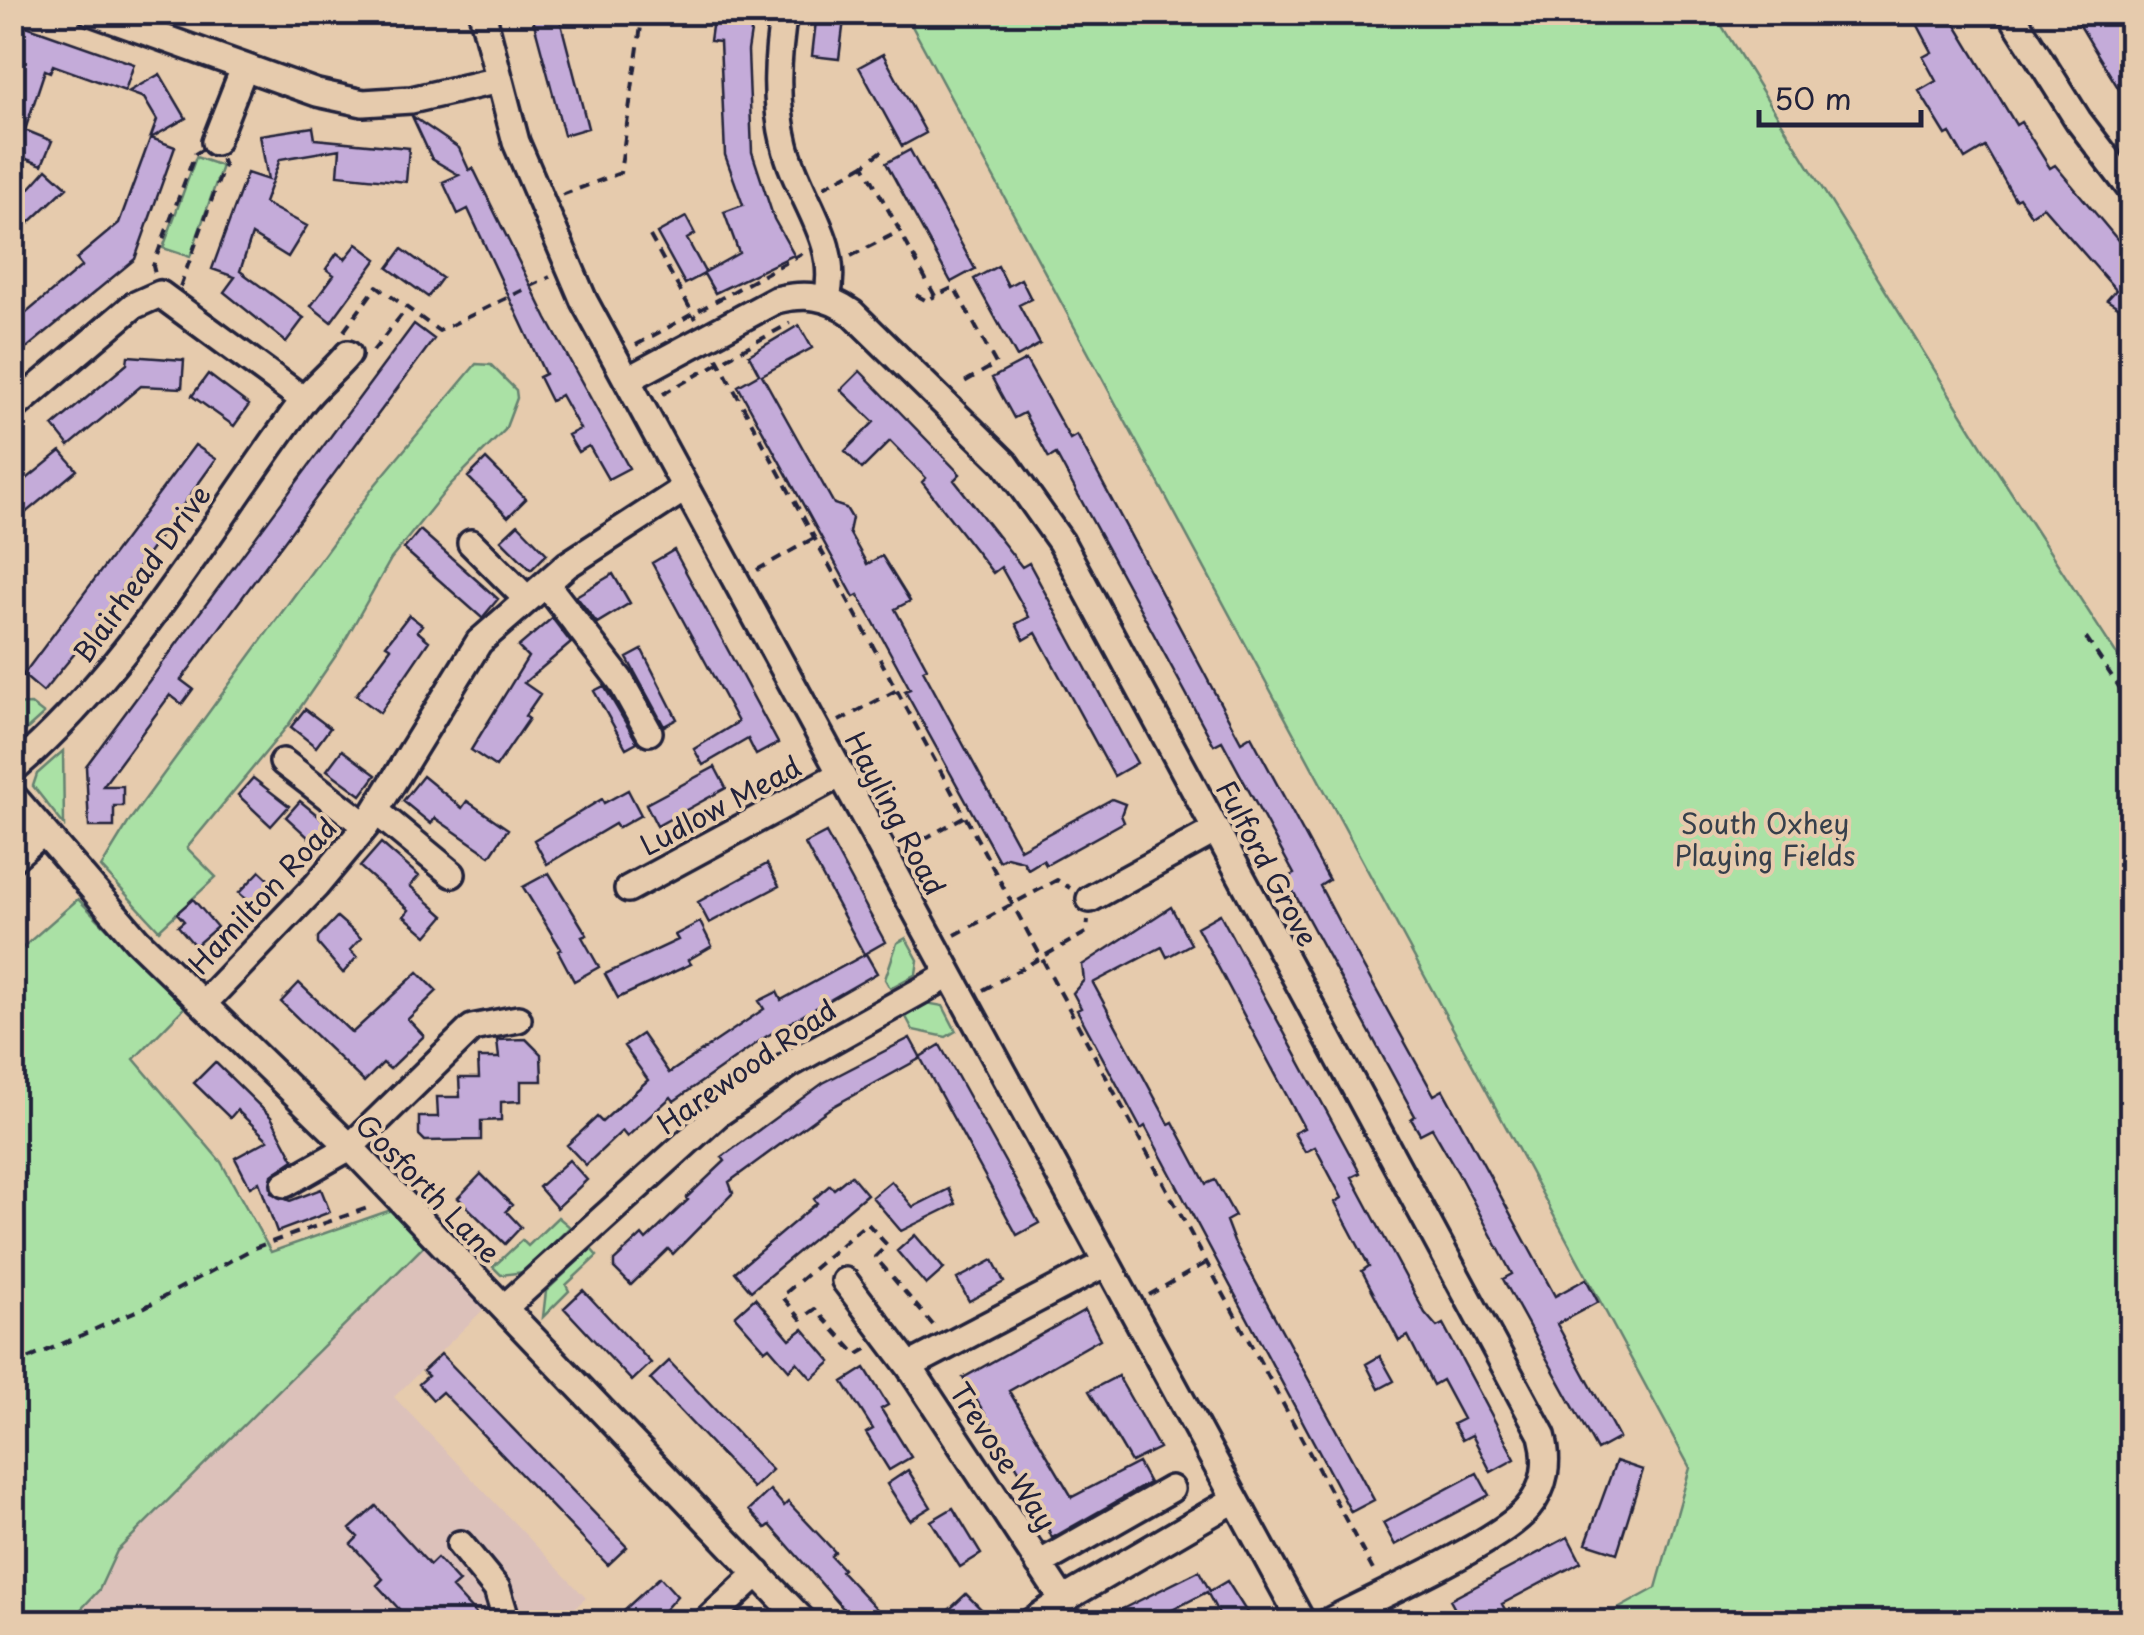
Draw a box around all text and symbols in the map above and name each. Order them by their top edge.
scale bar [1759,65,1922,127]
text: 50 m [1774,75,1852,120]
street label: Blairhead Drive [62,475,220,671]
street label: Hayling Road [835,723,957,903]
street label: Ludlow Mead [632,744,808,866]
street label: Fulford Grove [1206,772,1330,954]
park label: South Oxhey Playing Fields [1674,801,1856,876]
street label: Hamilton Road [178,807,346,983]
street label: Harewood Road [647,988,845,1144]
street label: Gosforth Lane [346,1103,512,1273]
street label: Trevose Way [940,1373,1068,1539]

